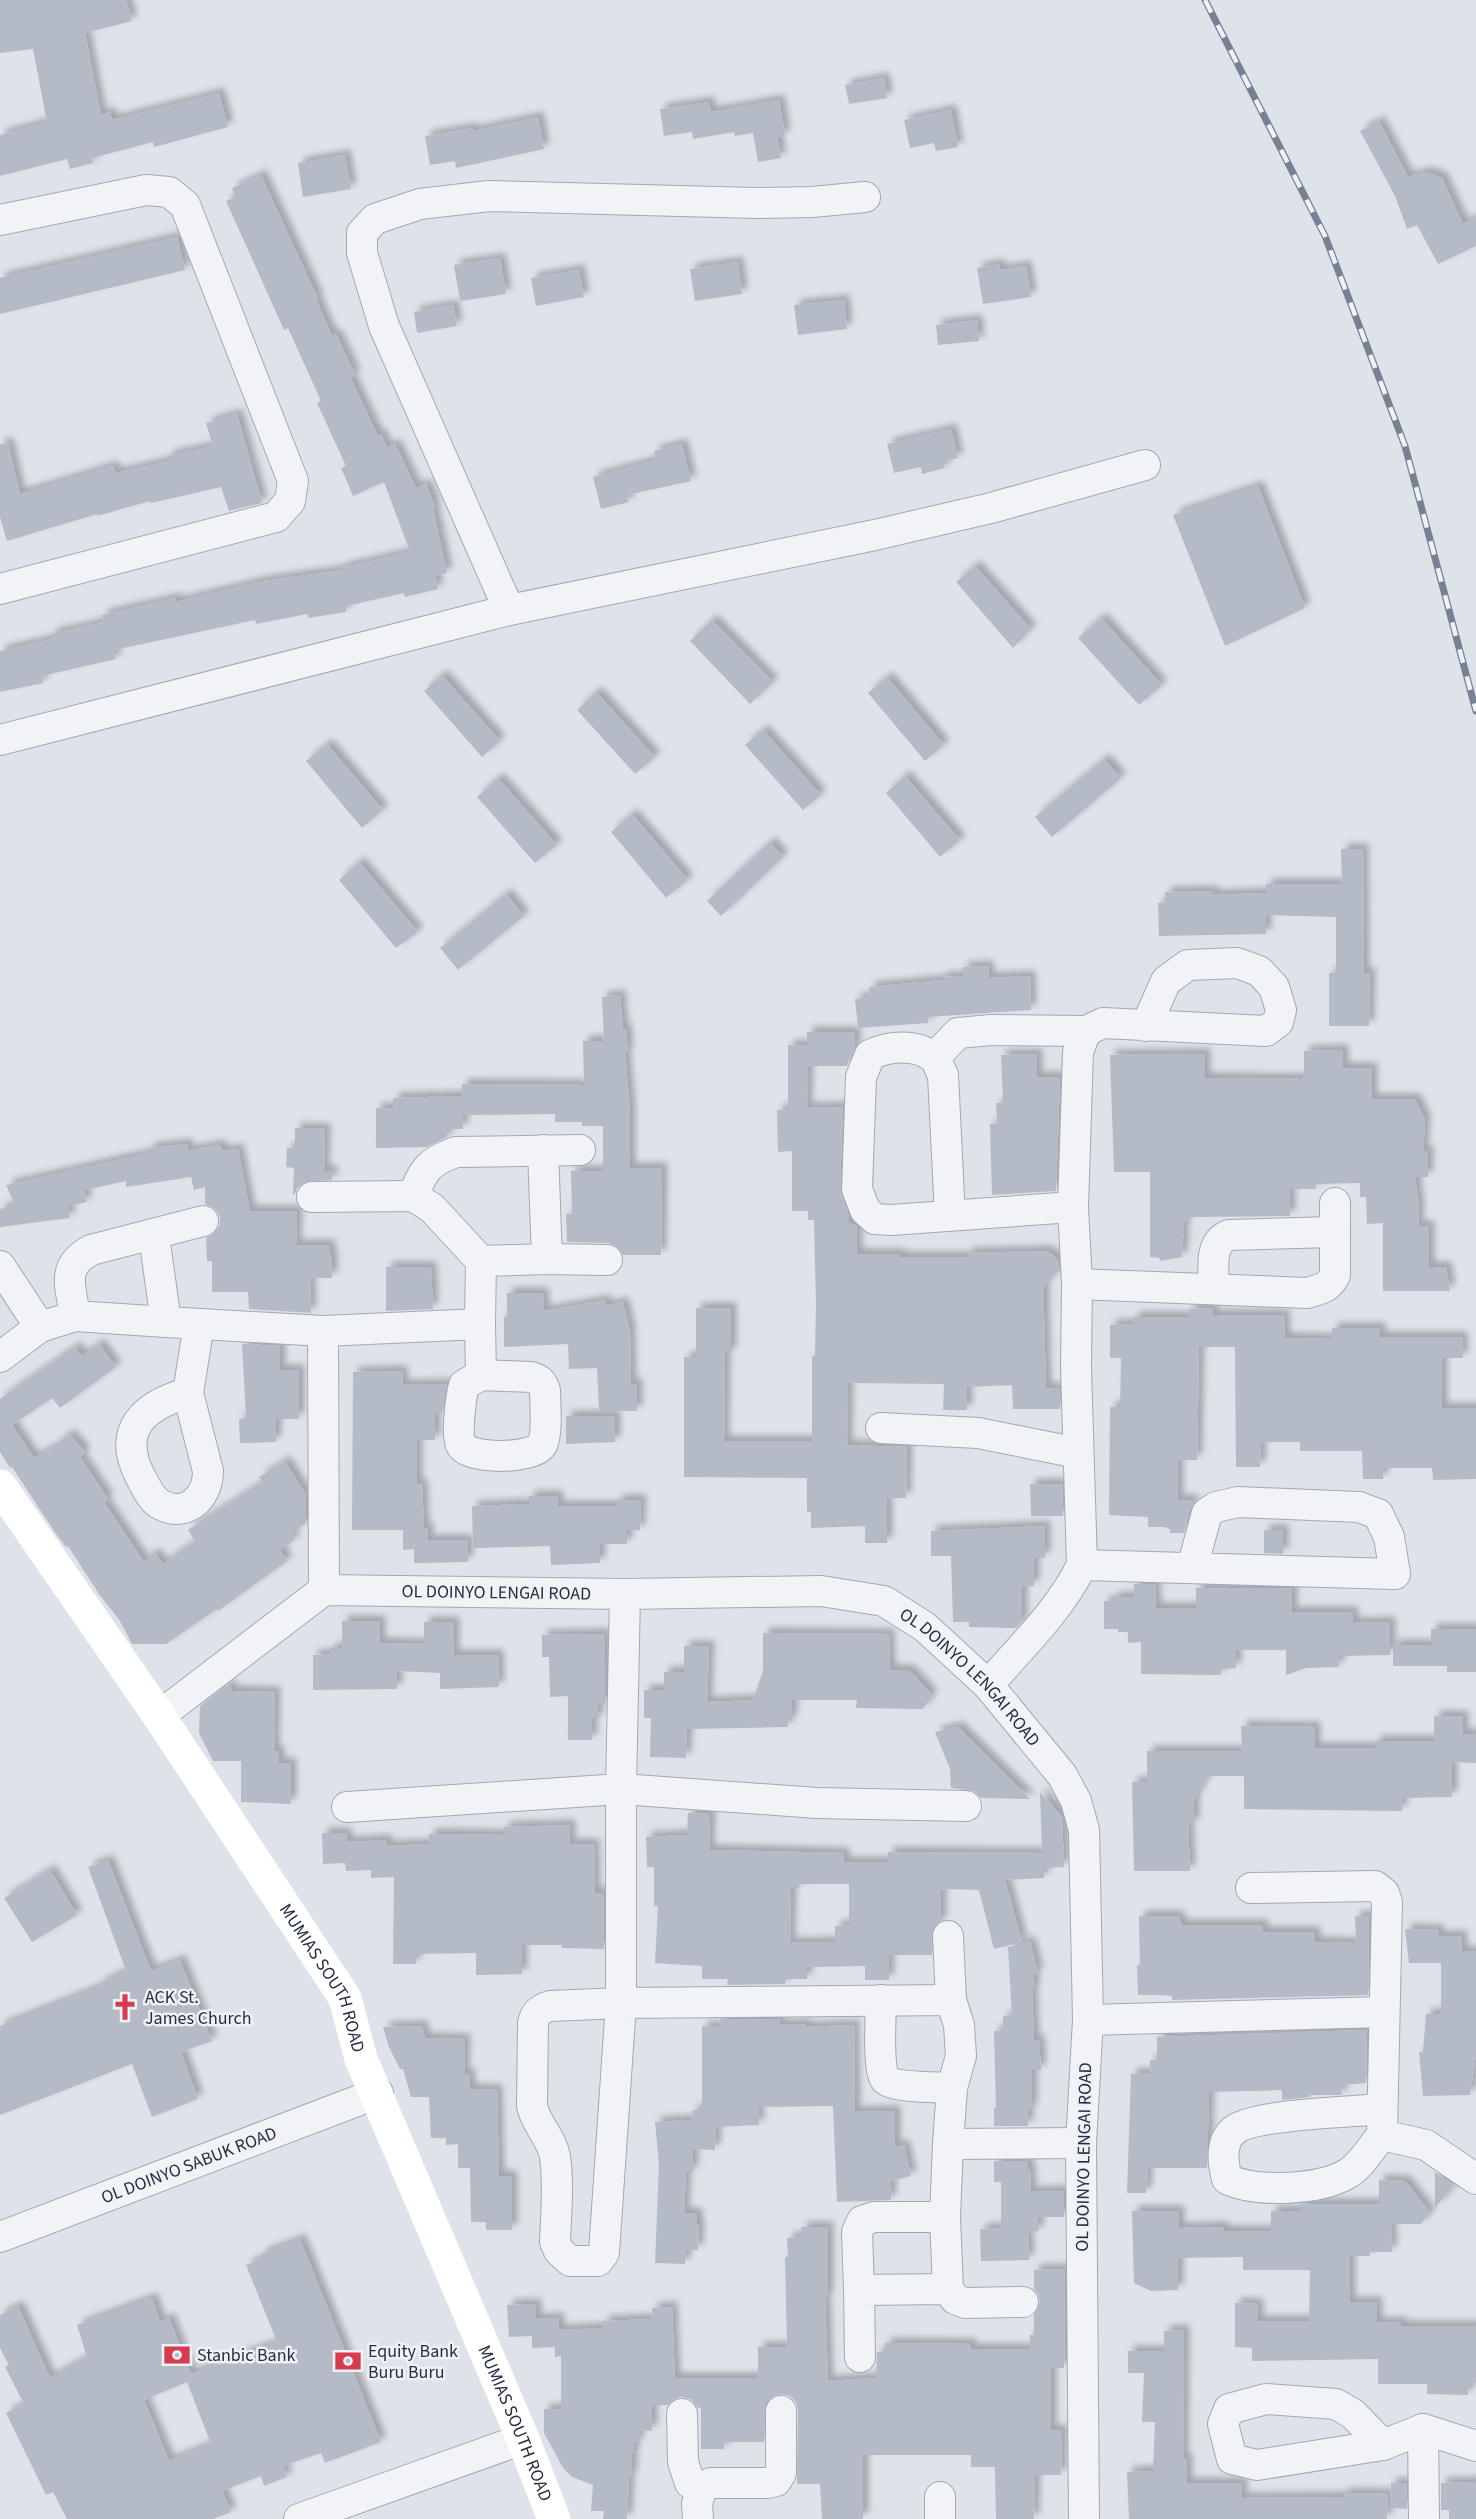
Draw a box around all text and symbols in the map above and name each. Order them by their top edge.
street label: OL DOINYO LENGAI ROAD [401,1579,591,1606]
street label: OL DOINYO LENGAI ROAD [895,1602,1046,1752]
street label: MUMIAS SOUTH ROAD [274,1899,371,2055]
place label: ACK St. James Church [145,1985,252,2031]
church icon: ACK St. James Church [110,1992,140,2022]
street label: OL DOINYO LENGAI ROAD [1070,2062,1098,2252]
street label: OL DOINYO SABUK ROAD [97,2120,280,2210]
place label: Equity Bank Buru Buru [368,2339,458,2385]
bank icon: Stanbic Bank [162,2340,192,2370]
street label: MUMIAS SOUTH ROAD [472,2341,558,2505]
place label: Stanbic Bank [197,2343,295,2368]
bank icon: Equity Bank Buru Buru [333,2346,363,2376]

